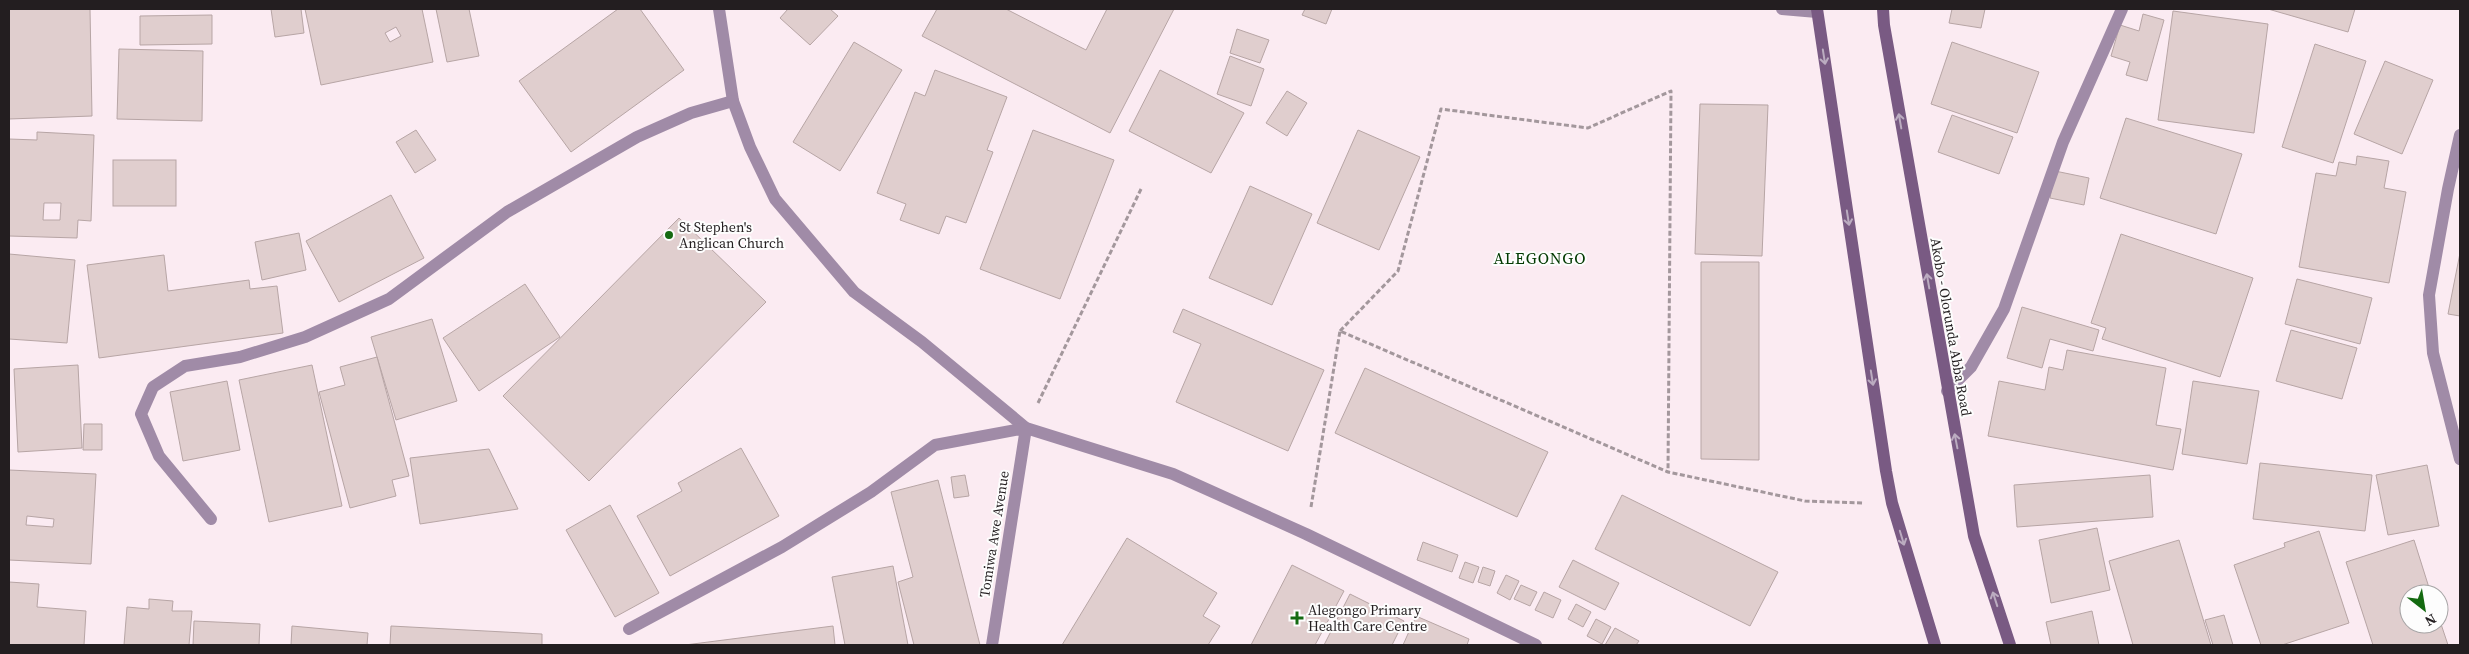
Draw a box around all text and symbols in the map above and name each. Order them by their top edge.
one-way arrow [1819,49,1829,65]
one-way arrow [1895,114,1905,130]
one-way arrow [1843,209,1853,225]
place label: St Stephen's Anglican Church [679,217,784,253]
marker: St Stephen's Anglican Church [663,229,675,241]
street label: Akobo - Olorunda Abba Road [1925,236,1977,418]
district label: ALEGONGO [1493,247,1587,269]
one-way arrow [1923,274,1933,290]
one-way arrow [1867,370,1877,386]
one-way arrow [1951,434,1961,450]
street label: Tomiwa Awe Avenue [974,469,1014,599]
one-way arrow [1898,529,1908,545]
north arrow [2399,584,2449,634]
one-way arrow [1989,591,1999,607]
place label: Alegongo Primary Health Care Centre [1308,600,1427,636]
text: N [2421,609,2440,631]
marker: Alegongo Primary Health Care Centre [1290,611,1304,625]

